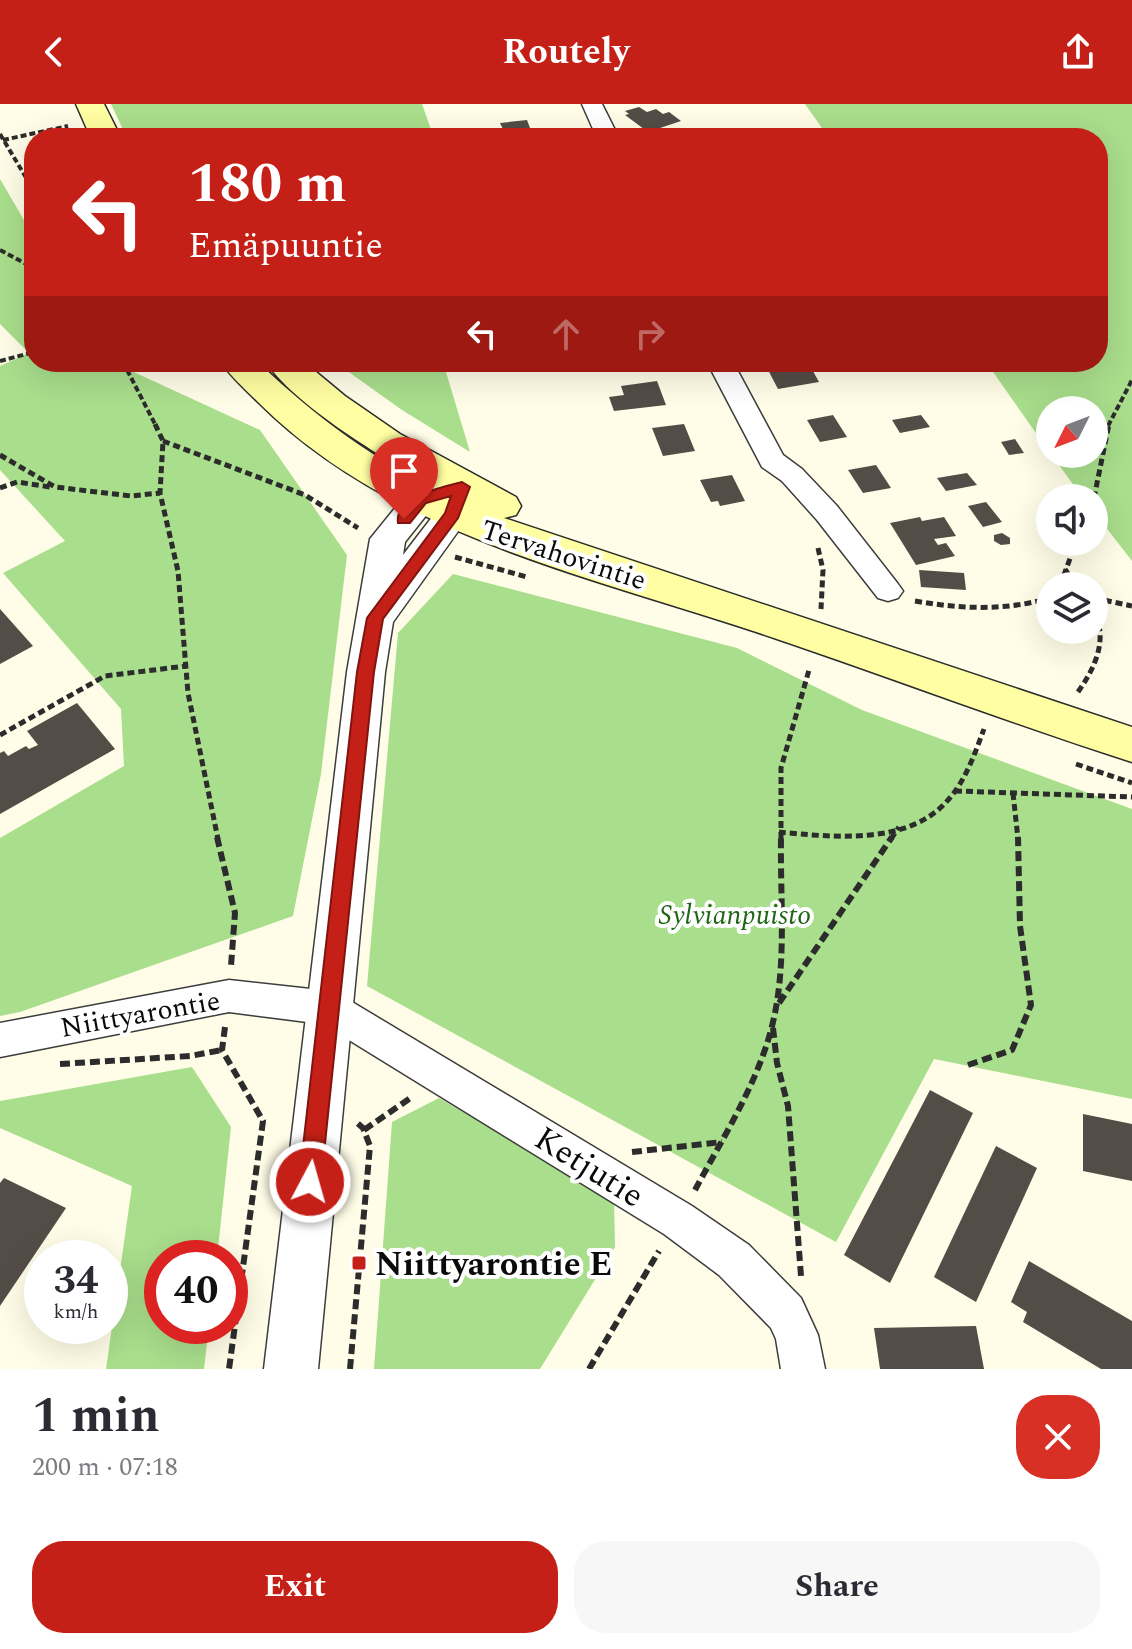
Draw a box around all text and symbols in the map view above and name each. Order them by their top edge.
text: Routely [502,25,630,80]
icon: back [32,30,76,74]
icon: share [1056,30,1100,74]
text: 180 m [188,142,347,227]
icon: left [56,160,160,264]
text: Emäpuuntie [188,219,383,274]
icon: left [460,312,504,356]
icon: ahead [544,312,588,356]
icon: right [628,312,672,356]
north arrow [1036,396,1108,468]
map controls [1036,396,1108,644]
pin [370,437,438,519]
icon: arrive [382,449,426,493]
button: sound [1036,484,1108,556]
street label: Tervahovintie [475,509,652,602]
button: layers [1036,572,1108,644]
park label: Sylvianpuisto [659,894,811,937]
street label: Niittyarontie [57,979,224,1050]
street label: Ketjutie [524,1114,654,1222]
position arrow [268,1140,352,1224]
place label: Niittyarontie E [375,1239,612,1291]
speed limit sign: 40 [144,1240,248,1344]
text: 34 [54,1251,98,1312]
marker: Niittyarontie E [350,1254,368,1272]
text: km/h [54,1297,99,1327]
text: 1 min [32,1380,160,1453]
button: close [1016,1395,1100,1479]
text: 200 m · 07:18 [32,1447,178,1487]
button: Exit [32,1541,558,1633]
button: Share [574,1541,1100,1633]

